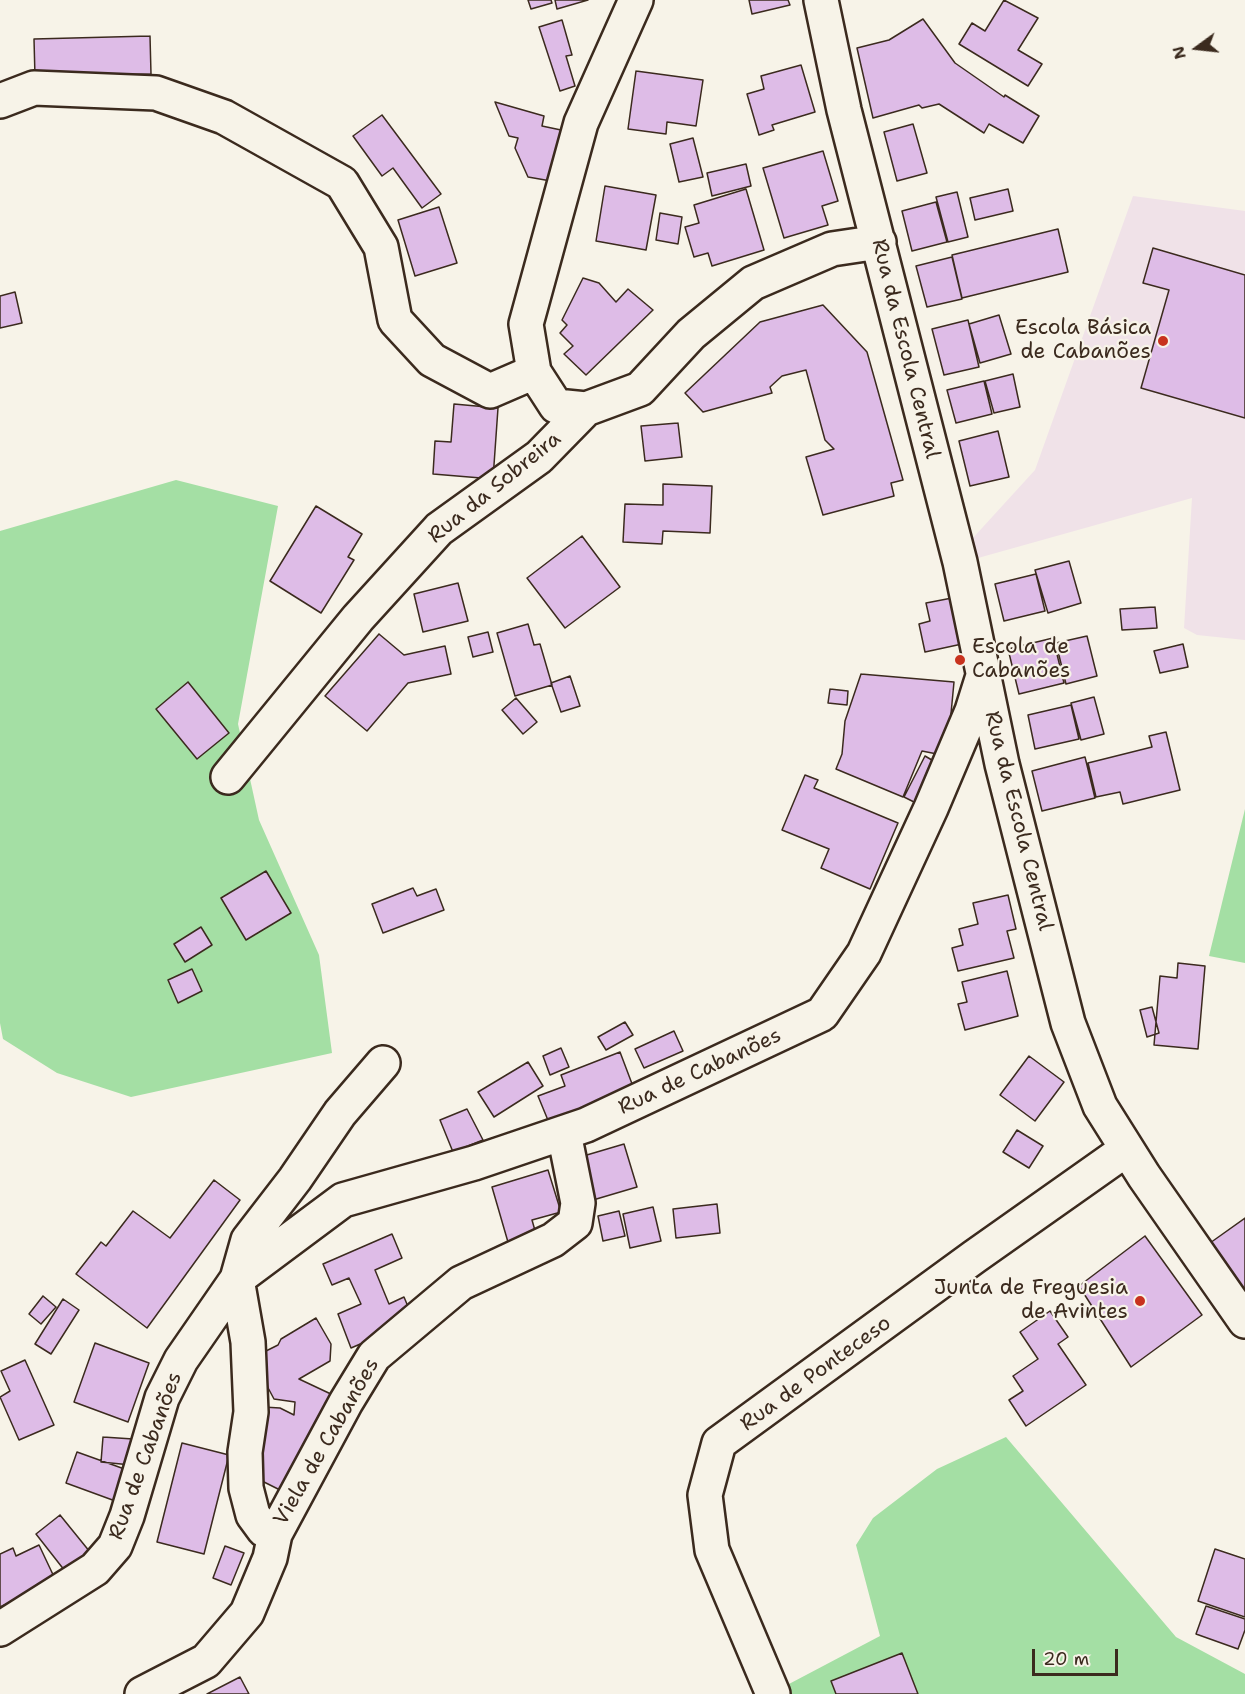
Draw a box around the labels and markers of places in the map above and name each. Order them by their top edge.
place label: Escola Básica de Cabanões [1015,316,1151,366]
marker: Escola Básica de Cabanões [1156,334,1170,348]
place label: Escola de Cabanões [972,635,1070,685]
marker: Escola de Cabanões [953,653,967,667]
place label: Junta de Freguesia de Avintes [934,1276,1128,1326]
marker: Junta de Freguesia de Avintes [1133,1294,1147,1308]

